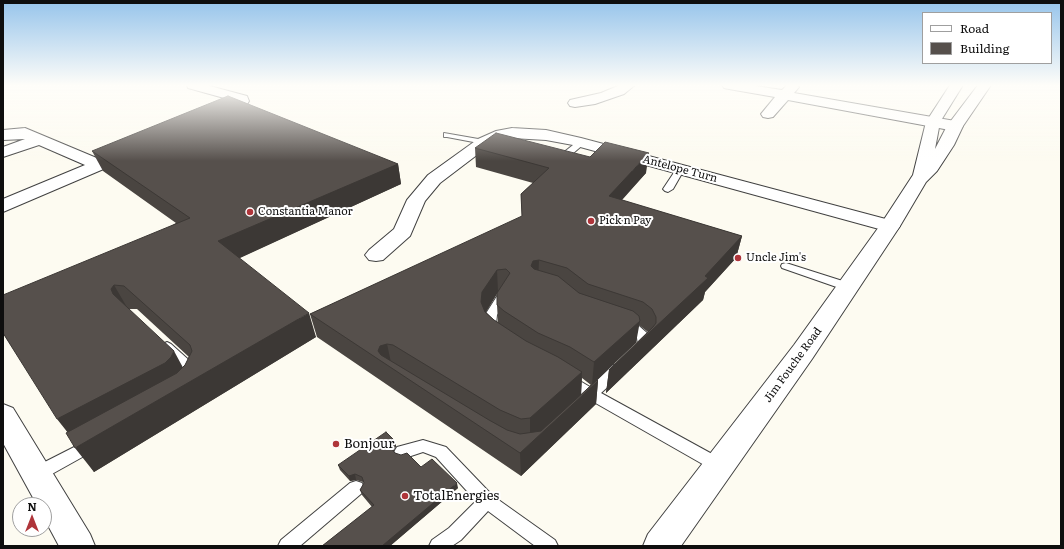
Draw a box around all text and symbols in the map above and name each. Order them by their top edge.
legend [922,12,1052,64]
text: Road [960,19,989,37]
text: Building [960,39,1009,57]
street label: Antelope Turn [641,153,719,185]
place label: Constantia Manor [258,205,353,219]
marker: Constantia Manor [245,207,255,217]
place label: Pick n Pay [599,214,651,228]
marker: Pick n Pay [586,216,596,226]
place label: Uncle Jim's [746,251,806,265]
marker: Uncle Jim's [733,253,743,263]
street label: Jim Fouche Road [761,325,825,405]
place label: Bonjour [344,436,394,452]
marker: Bonjour [331,439,341,449]
place label: TotalEnergies [413,488,499,504]
marker: TotalEnergies [400,491,410,501]
north arrow [12,497,52,537]
text: N [27,498,37,514]

